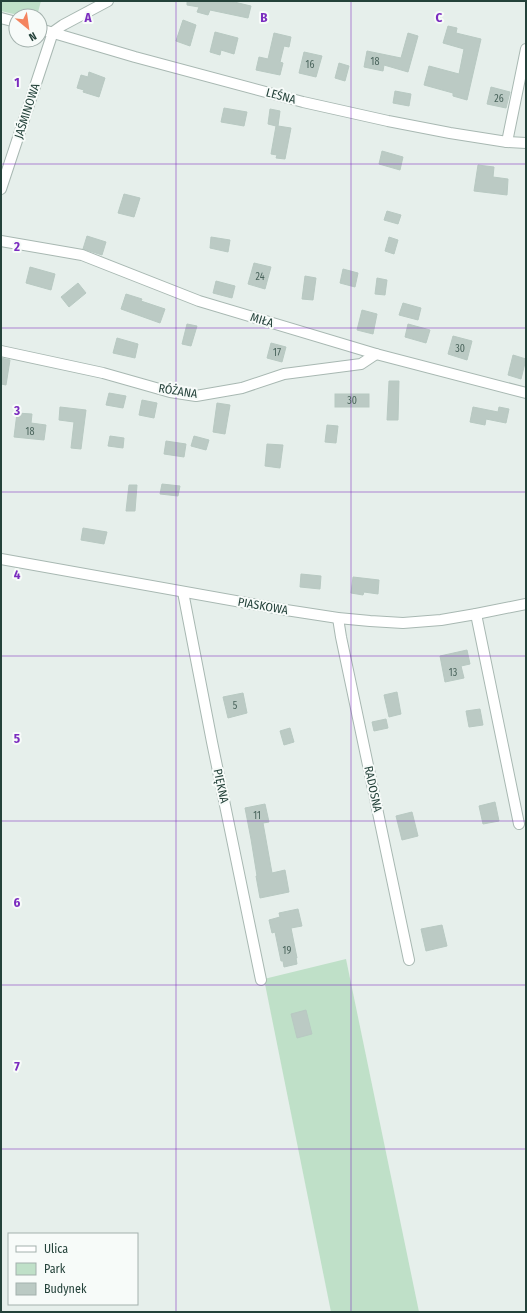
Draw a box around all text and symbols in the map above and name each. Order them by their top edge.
north arrow [8,8,48,48]
text: A [83,10,92,25]
text: B [260,10,268,25]
text: C [436,10,443,25]
text: N [27,29,39,44]
house number: 18 [371,56,379,68]
house number: 16 [306,59,314,71]
text: 1 [14,75,20,90]
street label: JAŚMINOWA [11,81,43,140]
street label: LEŚNA [265,84,298,107]
house number: 26 [494,93,504,105]
text: 2 [13,239,20,254]
house number: 24 [255,271,265,283]
street label: MIŁA [249,310,276,330]
house number: 30 [455,343,465,355]
house number: 17 [273,347,281,359]
street label: RÓŻANA [158,380,199,401]
house number: 30 [347,395,357,407]
text: 3 [13,403,20,418]
house number: 18 [26,426,34,438]
text: 4 [14,567,21,582]
street label: PIASKOWA [237,595,290,617]
house number: 13 [449,667,458,679]
house number: 5 [233,700,238,712]
text: 5 [14,731,20,746]
street label: RADOSNA [361,765,385,814]
street label: PIĘKNA [211,767,232,805]
house number: 11 [253,810,261,822]
text: 6 [14,895,21,910]
house number: 19 [283,945,292,957]
text: 7 [14,1059,20,1074]
legend [8,1233,138,1305]
text: Ulica [44,1242,68,1256]
text: Park [44,1262,66,1276]
text: Budynek [44,1282,87,1296]

